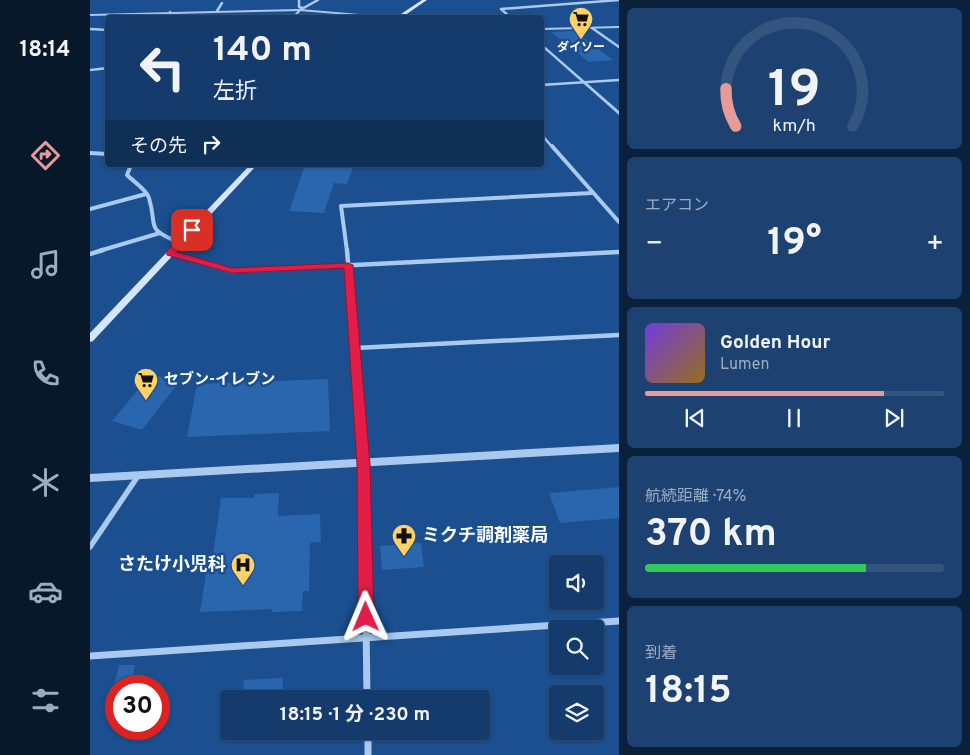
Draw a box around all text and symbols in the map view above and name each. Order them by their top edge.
supermarket icon: ダイソー [568,6,594,40]
text: 140 m [213,29,312,73]
icon: left [130,35,195,100]
text: 18:14 [20,37,70,64]
place label: ダイソー [557,40,605,56]
text: 19 [768,59,821,125]
text: 左折 [213,79,257,106]
text: km/h [773,115,816,138]
icon: right [197,130,225,158]
text: その先 [130,135,187,159]
icon: directions [28,138,63,173]
text: エアコン [645,196,709,216]
pin [171,209,213,251]
icon: arrive [178,216,206,244]
text: 19° [767,220,822,269]
text: − [645,227,663,263]
text: + [926,227,944,263]
icon: music [28,247,63,282]
text: Golden Hour [720,331,831,355]
text: Lumen [720,355,770,375]
icon: phone [28,356,63,391]
supermarket icon: セブン-イレブン [133,367,159,401]
place label: セブン-イレブン [164,370,275,390]
icon: previous [681,404,709,432]
icon: pause [780,404,808,432]
icon: next [880,404,908,432]
icon: climate [28,465,63,500]
text: 航続距離 · 74% [645,487,747,507]
text: 370 km [645,511,777,560]
pharmacy icon: ミクチ調剤薬局 [391,523,417,557]
place label: ミクチ調剤薬局 [422,525,548,548]
hospital icon: さたけ小児科 [230,552,256,586]
place label: さたけ小児科 [118,554,226,577]
map controls [549,555,604,740]
button: sound [549,555,604,610]
icon: car [28,574,63,609]
position arrow [339,590,391,642]
button: search [549,620,604,675]
text: 到着 [645,644,677,664]
text: 18:15 [645,668,732,717]
speed limit sign: 30 [105,675,170,740]
icon: filters [28,683,63,718]
button: layers [549,685,604,740]
text: 18:15 · 1 分 · 230 m [280,703,430,727]

